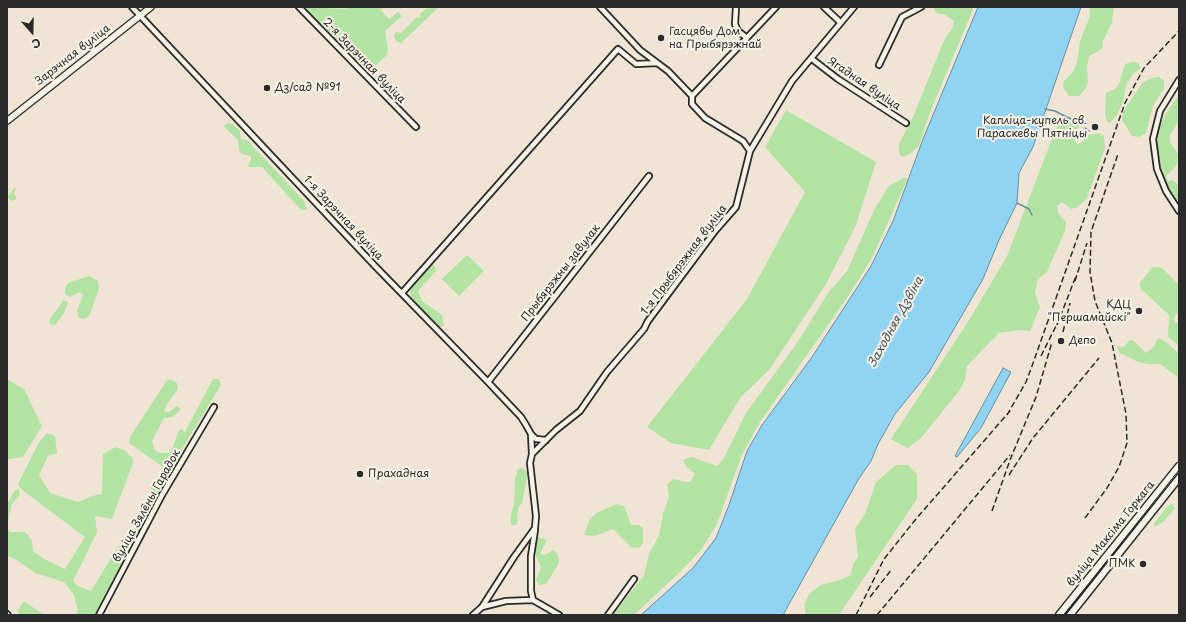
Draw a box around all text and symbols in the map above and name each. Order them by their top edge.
north arrow [12,12,52,52]
street label: 2-я Зарэчная вуліца [320,16,408,106]
street label: Зарэчная вуліца [33,22,113,88]
place label: Гасцявы Дом на Прыбярэжнай [669,25,762,51]
marker: Гасцявы Дом на Прыбярэжнай [656,33,666,43]
text: С [29,34,43,53]
street label: Ягадная вуліца [825,55,903,113]
place label: Дз/сад №91 [275,81,341,95]
marker: Дз/сад №91 [262,83,272,93]
place label: Капліца-купель св. Параскевы Пятніцы [977,114,1087,140]
marker: Капліца-купель св. Параскевы Пятніцы [1090,122,1100,132]
street label: 1-я Зарэчная вуліца [300,173,386,263]
street label: 1-я Прыбярэжная вуліца [638,202,730,318]
street label: Прыбярэжны завулак [519,222,603,324]
water label: Заходняя Дзвіна [865,274,927,370]
place label: КДЦ "Першамайскі" [1047,298,1131,324]
marker: КДЦ "Першамайскі" [1134,306,1144,316]
place label: Депо [1069,334,1096,348]
marker: Депо [1056,336,1066,346]
street label: вуліца Зялёны Гарадок [110,447,184,565]
place label: Прахадная [368,467,429,481]
marker: Прахадная [355,469,365,479]
street label: вуліца Максіма Горкага [1064,479,1158,589]
place label: ПМК [1109,557,1135,571]
marker: ПМК [1138,559,1148,569]

